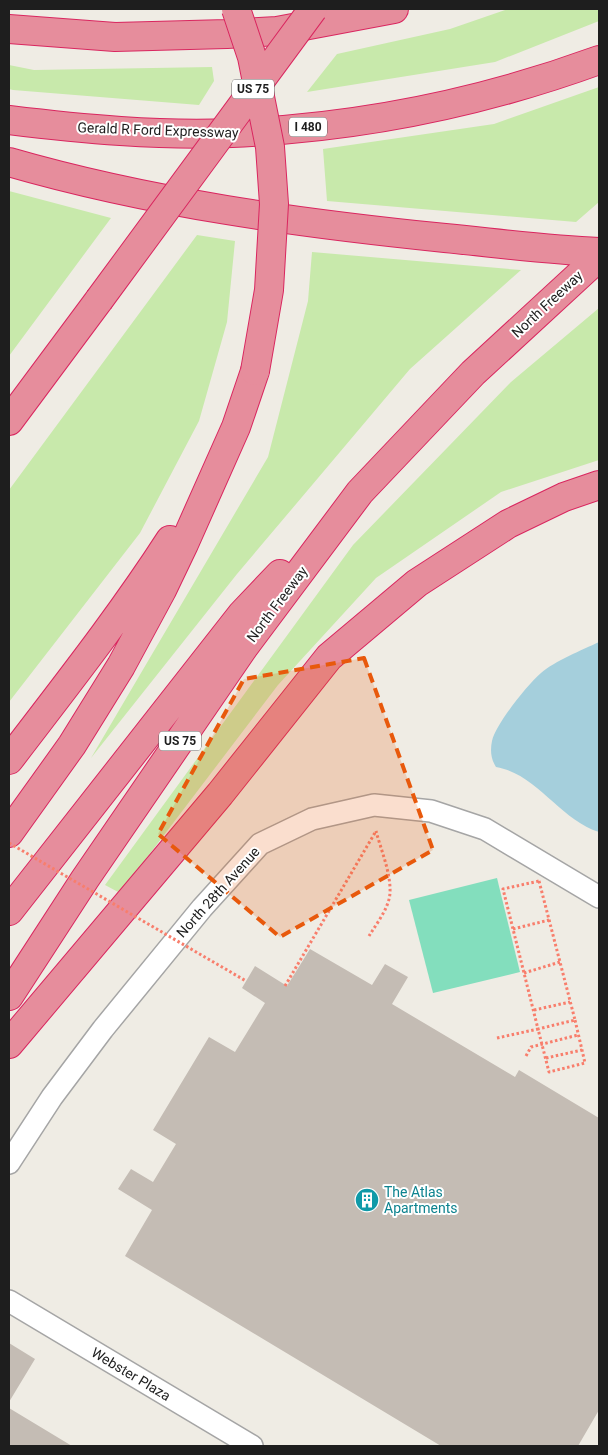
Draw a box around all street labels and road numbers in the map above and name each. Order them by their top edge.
road number: US 75 [232,80,274,98]
road number: I 480 [289,118,327,136]
street label: Gerald R Ford Expressway [77,119,239,141]
street label: North Freeway [508,267,586,341]
street label: North Freeway [243,563,311,645]
road number: US 75 [159,731,201,750]
street label: North 28th Avenue [173,844,263,940]
street label: Webster Plaza [89,1344,173,1404]

